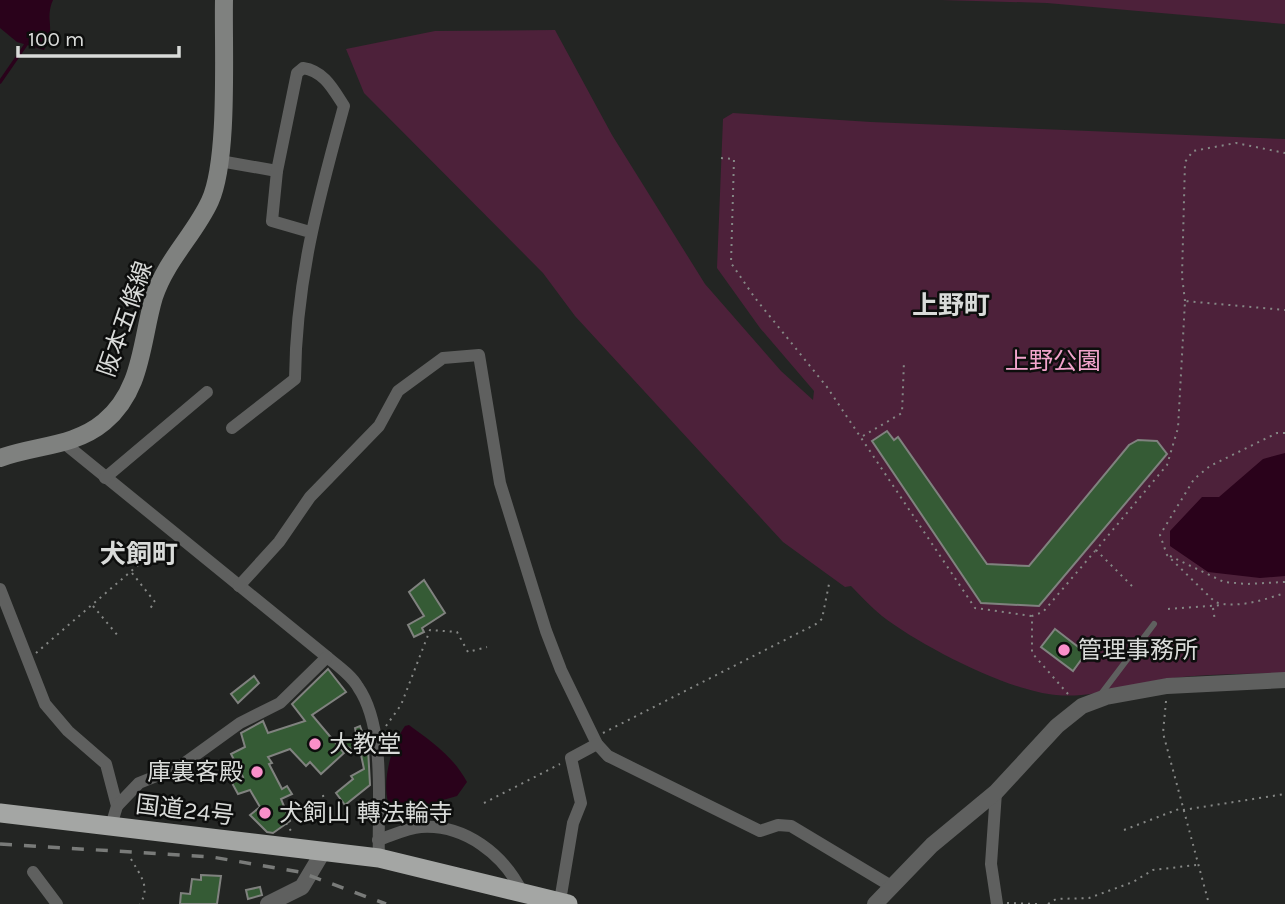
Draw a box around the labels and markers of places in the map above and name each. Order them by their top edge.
place label: 管理事務所 [1078,636,1198,664]
marker: 管理事務所 [1056,642,1072,658]
place label: 大教堂 [329,730,401,758]
marker: 大教堂 [307,736,323,752]
place label: 庫裏客殿 [147,758,243,786]
marker: 庫裏客殿 [249,764,265,780]
place label: 犬飼山 轉法輪寺 [279,799,453,827]
marker: 犬飼山 轉法輪寺 [257,805,273,821]

